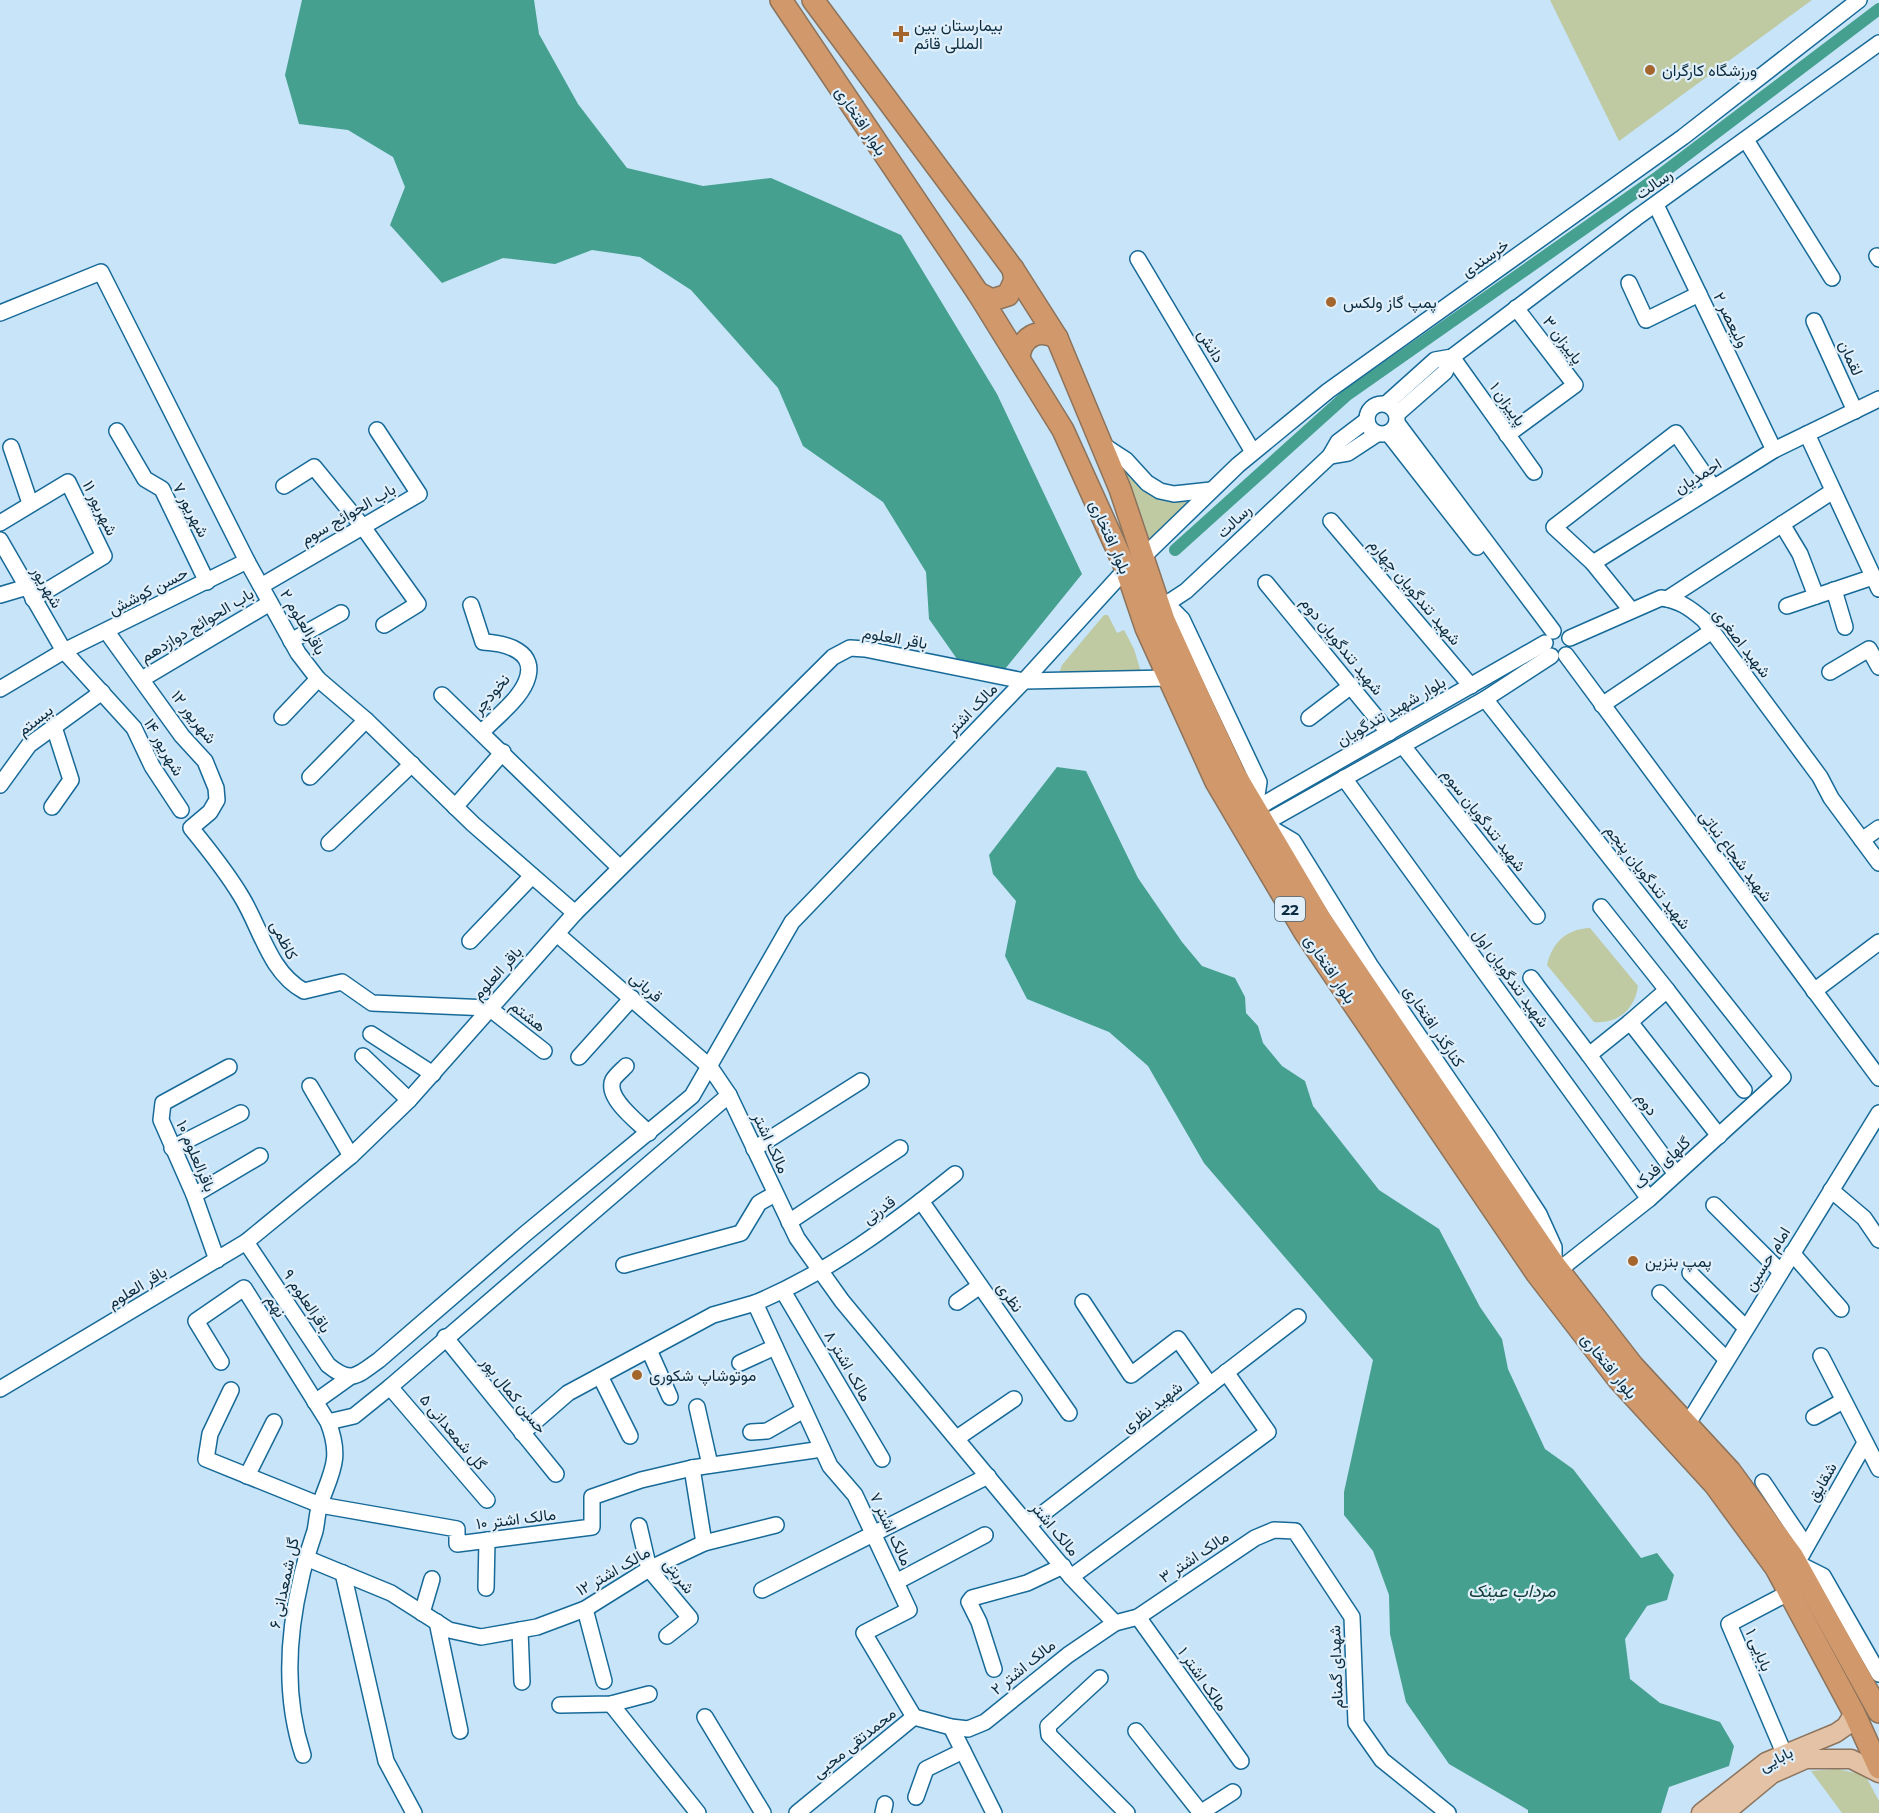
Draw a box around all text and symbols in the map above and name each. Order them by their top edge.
place label: بیمارستان بین المللی قائم [914,16,1003,54]
marker: بیمارستان بین المللی قائم [892,25,910,43]
place label: ورزشگاه کارگران [1662,61,1757,81]
marker: ورزشگاه کارگران [1643,63,1657,77]
street label: بلوار افتخاری [830,83,891,160]
street label: رسالت [1632,165,1677,204]
street label: خرسندی [1458,235,1513,282]
street label: ولیعصر ۲ [1709,289,1753,351]
place label: پمپ گاز ولکس [1343,293,1437,314]
marker: پمپ گاز ولکس [1324,295,1338,309]
street label: پاییزان ۳ [1537,312,1587,369]
street label: دانش [1193,326,1228,367]
street label: لقمان [1835,337,1867,379]
street label: پاییزان ۱ [1484,378,1530,431]
street label: احمدیان [1671,454,1725,498]
street label: شهریور ۱۱ [78,477,121,539]
street label: باب الحوائج سوم [297,479,400,551]
street label: شهریور ۷ [168,480,213,541]
street label: بلوار افتخاری [1084,497,1135,577]
street label: رسالت [1213,500,1256,543]
street label: شهید تندگویان چهارم [1363,535,1465,650]
street label: شهریور [26,562,67,612]
street label: حسن کوشش [105,563,192,620]
street label: باب الحوائج دوازدهم [137,584,258,668]
street label: باقرالعلوم ۲ [275,586,330,659]
street label: شهید تندگویان دوم [1296,593,1387,700]
street label: شهید اصغری [1708,605,1775,682]
street label: باقر العلوم [861,623,929,654]
street label: نخودچر [468,670,515,720]
street label: بلوار شهید تندگویان [1333,672,1449,751]
street label: مالک اشتر [942,679,1002,740]
street label: شهریور ۱۲ [167,687,221,748]
street label: بیستم [13,700,57,741]
street label: شهریور ۱۴ [139,715,188,780]
street label: شهید تندگویان سوم [1437,765,1530,876]
street label: شهید شجاع نباتی [1694,806,1777,907]
street label: شهید تندگویان پنجم [1600,821,1695,934]
road number: 22 [1275,897,1305,921]
street label: کاظمی [265,917,302,963]
street label: شهید تندگویان اول [1468,925,1553,1032]
street label: بلوار افتخاری [1299,931,1360,1008]
street label: باقر العلوم [468,942,527,1004]
street label: قربانی [625,968,666,1007]
street label: کنارگذر افتخاری [1399,981,1468,1071]
street label: هشتم [506,996,550,1037]
street label: دوم [1631,1089,1662,1120]
street label: مالک اشتر [747,1109,793,1177]
street label: باقرالعلوم ۱۰ [171,1117,220,1195]
street label: گلهای فدک [1630,1133,1695,1194]
street label: قدرتی [859,1192,900,1229]
street label: امام حسین [1740,1223,1795,1295]
place label: پمپ بنزین [1645,1252,1712,1273]
marker: پمپ بنزین [1626,1254,1640,1268]
street label: باقر العلوم [104,1262,171,1313]
street label: باقرالعلوم ۹ [278,1266,335,1337]
street label: نظری [992,1278,1027,1316]
street label: نهم [261,1291,290,1321]
street label: مالک اشتر ۸ [819,1327,876,1405]
street label: بلوار افتخاری [1576,1329,1641,1403]
street label: حسن کمال پور [475,1352,551,1439]
place label: موتوشاپ شکوری [649,1366,756,1387]
marker: موتوشاپ شکوری [630,1368,644,1382]
street label: شهید نظری [1118,1377,1187,1437]
street label: گل شمعدانی ۵ [415,1390,490,1475]
street label: شقایق [1803,1459,1842,1505]
street label: مالک اشتر ۷ [865,1489,916,1569]
street label: مالک اشتر [1025,1497,1083,1561]
street label: مالک اشتر ۱۰ [475,1505,557,1534]
street label: مالک اشتر ۳ [1156,1527,1233,1588]
street label: گل شمعدانی ۶ [265,1536,304,1630]
street label: مالک اشتر ۱۲ [573,1542,654,1601]
street label: شربتی [659,1555,699,1598]
water label: مرداب عینک [1468,1580,1556,1602]
street label: شهدای گمنام [1325,1625,1348,1709]
street label: بابایی ۱ [1741,1626,1776,1674]
street label: مالک اشتر ۲ [987,1635,1060,1700]
street label: مالک اشتر ۱ [1173,1643,1232,1715]
street label: محمدتقی محبی [808,1704,900,1783]
street label: بابایی [1756,1743,1797,1776]

